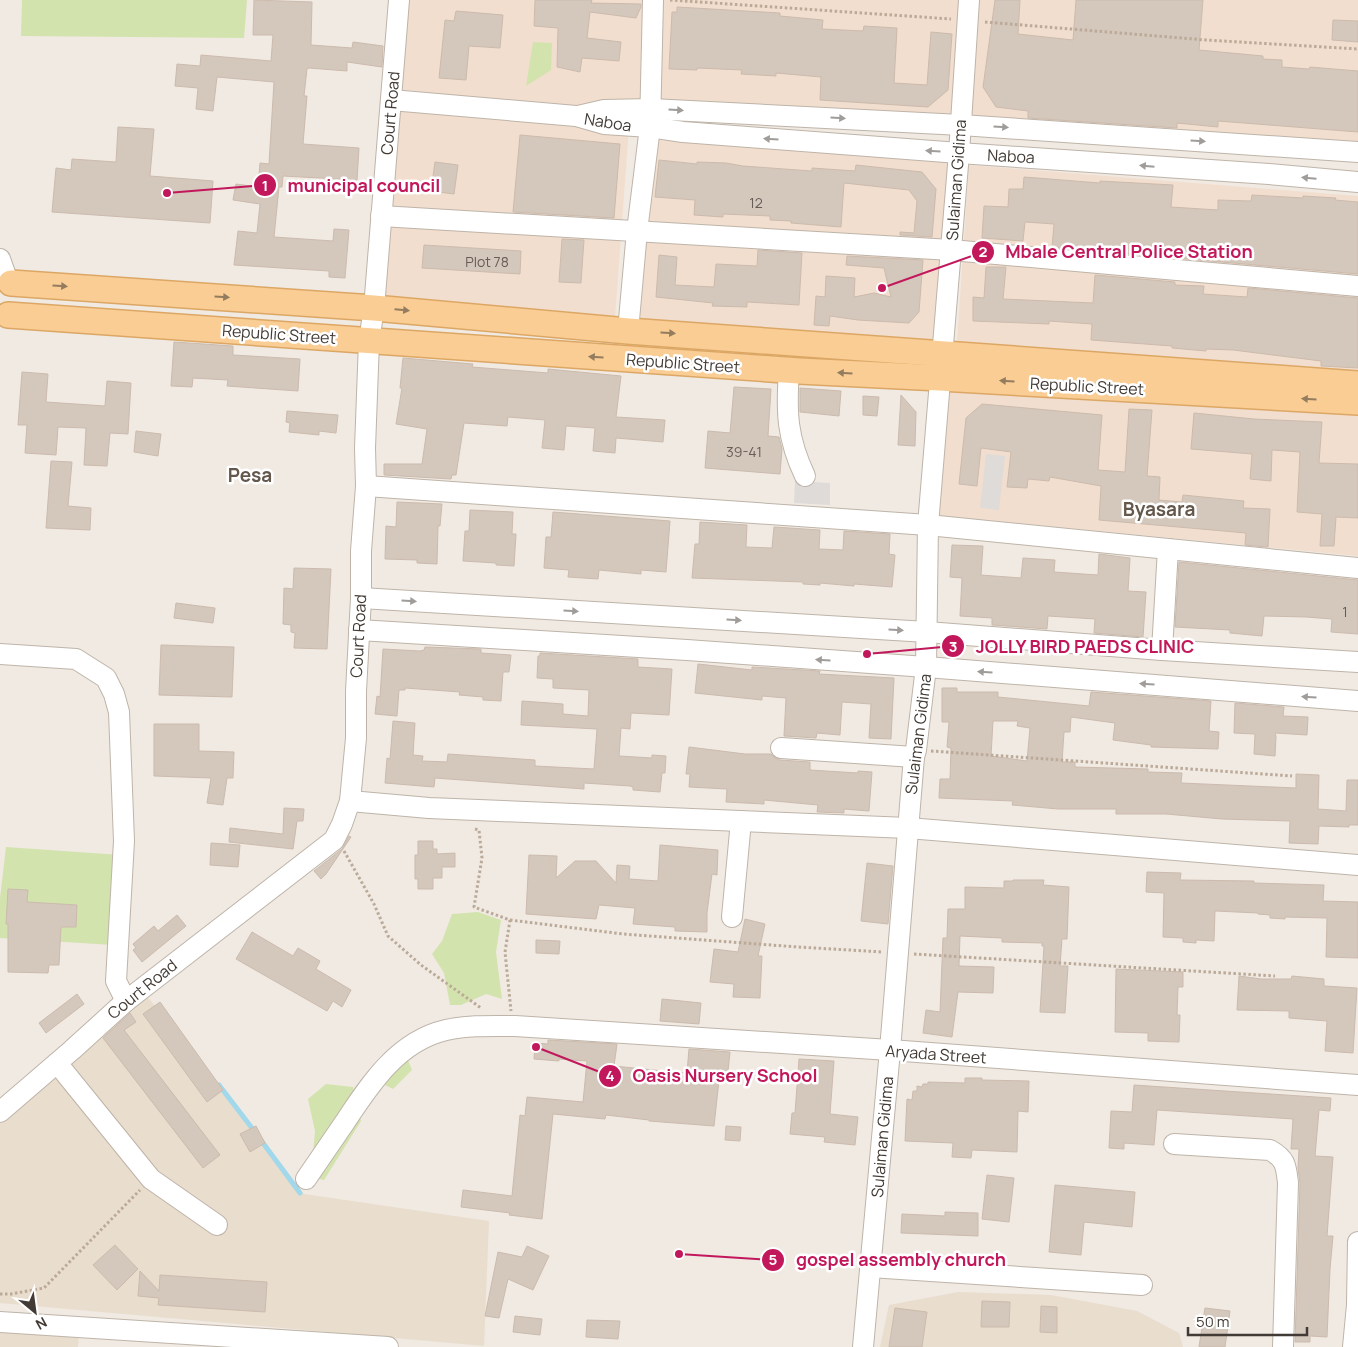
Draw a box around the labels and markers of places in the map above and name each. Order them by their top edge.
callout: municipal council [253,169,450,202]
callout: Mbale Central Police Station [970,236,1263,269]
callout: JOLLY BIRD PAEDS CLINIC [940,630,1205,663]
callout: Oasis Nursery School [598,1059,828,1092]
callout: gospel assembly church [761,1243,1016,1276]

